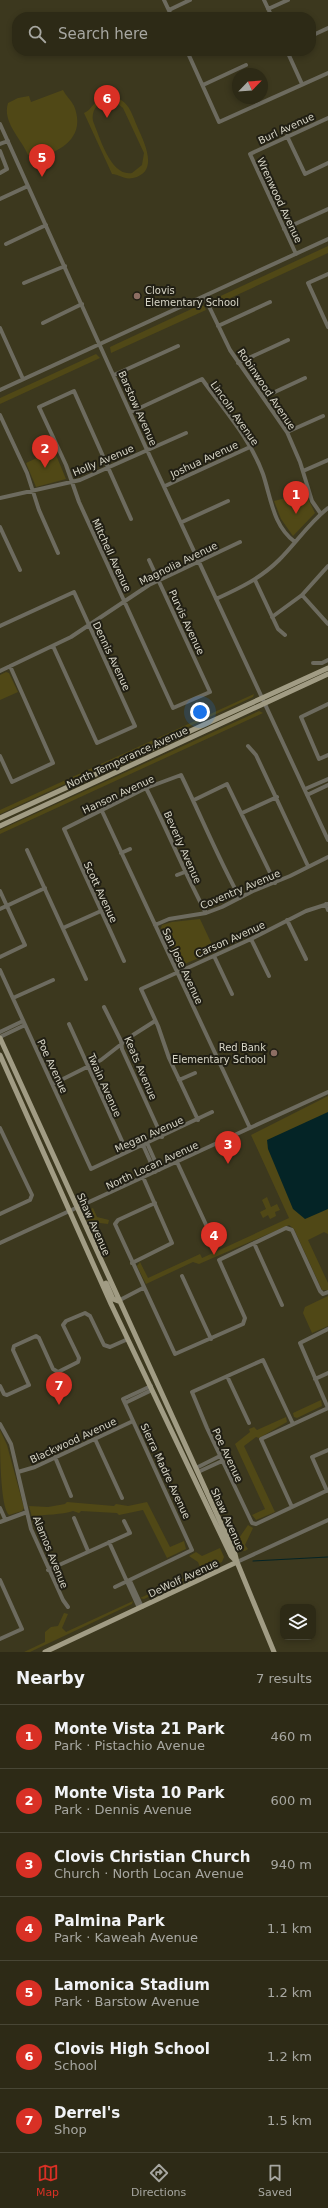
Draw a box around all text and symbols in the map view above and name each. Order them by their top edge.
search box [12,12,316,56]
icon: search [26,23,48,45]
text: Search here [58,25,148,43]
north arrow [232,68,268,104]
pin: 6 [94,85,120,118]
street label: Burl Avenue [257,111,316,146]
pin: 5 [29,144,55,177]
street label: Wrenwood Avenue [255,156,304,245]
place label: Clovis Elementary School [145,285,239,308]
marker: Clovis Elementary School [132,291,142,301]
street label: Robinwood Avenue [235,347,298,432]
street label: Barstow Avenue [116,369,159,447]
street label: Lincoln Avenue [208,379,261,447]
pin: 2 [32,435,58,468]
street label: Joshua Avenue [168,439,240,480]
street label: Holly Avenue [71,443,135,478]
pin: 1 [283,481,309,514]
street label: Mitchell Avenue [90,517,133,593]
street label: Magnolia Avenue [137,540,219,587]
street label: Purvis Avenue [167,588,206,657]
street label: Dennis Avenue [91,620,132,692]
your location [190,702,210,722]
street label: North Temperance Avenue [65,724,190,790]
street label: Hanson Avenue [81,773,156,816]
street label: Beverly Avenue [162,809,203,885]
street label: Scott Avenue [82,860,120,925]
street label: Coventry Avenue [199,868,282,911]
street label: Carson Avenue [194,919,267,960]
street label: San Jose Avenue [160,926,205,1006]
street label: Keats Avenue [122,1035,159,1102]
street label: Poe Avenue [35,1037,70,1095]
place label: Red Bank Elementary School [172,1042,266,1065]
marker: Red Bank Elementary School [269,1048,279,1058]
street label: Twain Avenue [85,1051,123,1119]
street label: Megan Avenue [113,1114,185,1155]
pin: 3 [215,1131,241,1164]
street label: North Locan Avenue [104,1139,200,1192]
street label: Shaw Avenue [75,1191,112,1257]
pin: 4 [201,1222,227,1255]
pin: 7 [46,1372,72,1405]
street label: Blackwood Avenue [28,1416,118,1465]
street label: Sierra Madre Avenue [139,1422,193,1521]
street label: Poe Avenue [210,1426,245,1484]
street label: Shaw Avenue [209,1486,246,1552]
street label: Alamos Avenue [31,1514,70,1590]
street label: DeWolf Avenue [146,1557,220,1599]
map controls [280,1604,316,1640]
button: layers [280,1604,316,1640]
text: Nearby [16,1668,85,1688]
text: 7 results [256,1671,312,1686]
text: Monte Vista 21 Park [54,1720,225,1738]
text: 1 [24,1729,34,1744]
text: 460 m [270,1729,312,1744]
text: Park · Pistachio Avenue [54,1738,205,1753]
text: Monte Vista 10 Park [54,1784,225,1802]
text: 2 [24,1793,34,1808]
text: 600 m [270,1793,312,1808]
text: Park · Dennis Avenue [54,1802,192,1817]
text: Clovis Christian Church [54,1848,250,1866]
text: 3 [24,1857,34,1872]
text: 940 m [270,1857,312,1872]
text: Church · North Locan Avenue [54,1866,244,1881]
text: Palmina Park [54,1912,165,1930]
text: 4 [24,1921,34,1936]
text: 1.1 km [267,1921,312,1936]
text: Park · Kaweah Avenue [54,1930,198,1945]
text: Lamonica Stadium [54,1976,210,1994]
text: 5 [24,1985,34,2000]
text: 1.2 km [267,1985,312,2000]
text: Park · Barstow Avenue [54,1994,200,2009]
text: Clovis High School [54,2040,210,2058]
text: 6 [24,2049,34,2064]
text: 1.2 km [267,2049,312,2064]
text: School [54,2058,97,2073]
text: Derrel's [54,2104,120,2122]
text: 7 [24,2113,34,2128]
text: 1.5 km [267,2113,312,2128]
text: Shop [54,2122,87,2137]
tab: Map [36,2162,59,2199]
tab: Directions [131,2162,186,2199]
tab: Saved [258,2162,292,2199]

